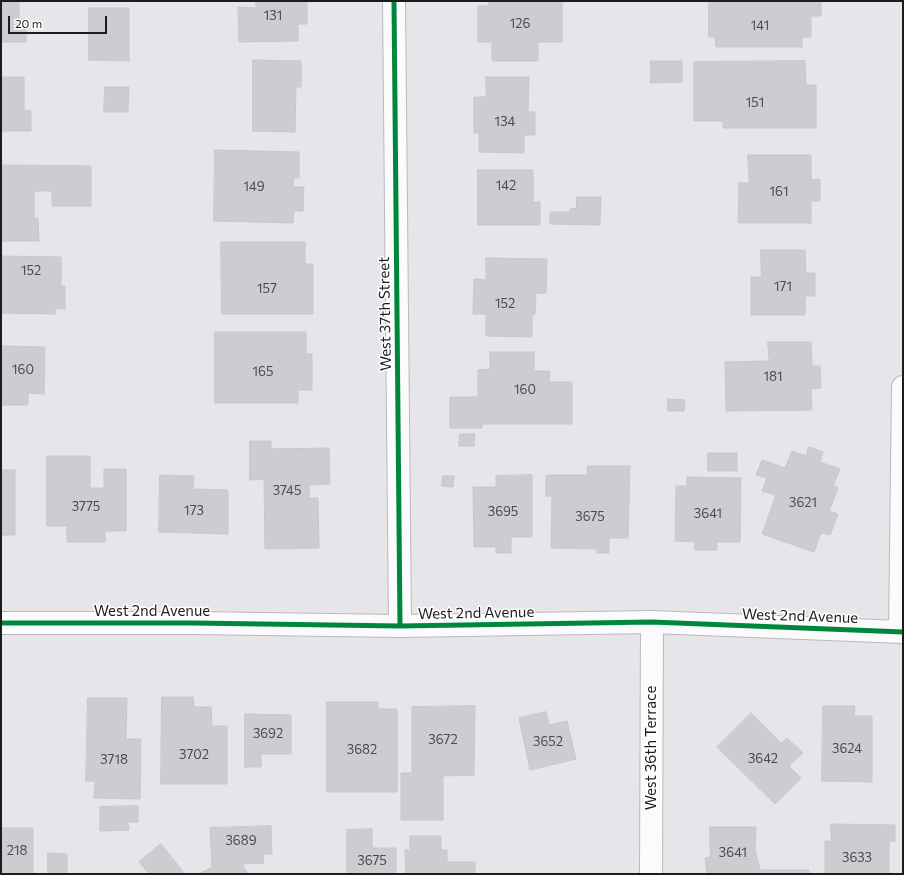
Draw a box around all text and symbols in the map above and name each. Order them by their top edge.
scale bar [10,8,109,34]
house number: 131 [264,8,282,24]
text: 20 m [15,16,42,30]
house number: 126 [510,16,530,32]
house number: 141 [751,18,769,34]
house number: 151 [746,95,764,111]
house number: 134 [495,114,515,130]
house number: 142 [496,178,516,194]
house number: 149 [243,179,265,195]
house number: 161 [769,184,789,200]
street label: West 37th Street [375,257,395,371]
house number: 152 [21,263,41,279]
house number: 171 [774,279,792,295]
house number: 157 [257,281,277,297]
house number: 152 [495,296,515,312]
house number: 160 [12,362,34,378]
house number: 165 [253,364,273,380]
house number: 181 [763,369,783,385]
house number: 160 [514,382,536,398]
house number: 3745 [273,483,301,499]
house number: 3621 [789,495,817,511]
house number: 3775 [72,499,100,515]
house number: 173 [184,503,204,519]
house number: 3695 [488,504,518,520]
house number: 3641 [694,506,722,522]
house number: 3675 [575,509,605,525]
street label: West 2nd Avenue [94,602,210,620]
street label: West 2nd Avenue [418,603,534,623]
street label: West 2nd Avenue [742,605,858,627]
street label: West 36th Terrace [642,686,660,810]
house number: 3692 [253,726,283,742]
house number: 3672 [428,732,458,748]
house number: 3652 [533,734,563,750]
house number: 3624 [832,741,862,757]
house number: 3682 [347,742,377,758]
house number: 3702 [179,747,209,763]
house number: 3642 [748,751,778,767]
house number: 3718 [100,752,128,768]
house number: 3689 [225,833,257,849]
house number: 218 [7,843,27,859]
house number: 3641 [719,845,747,861]
house number: 3633 [842,850,872,866]
house number: 3675 [357,853,387,869]

